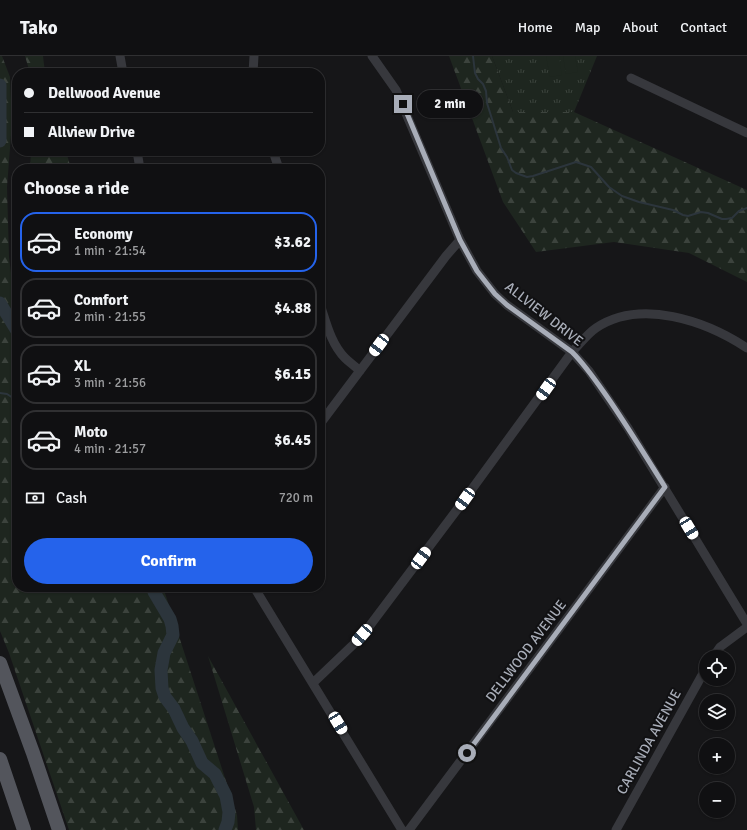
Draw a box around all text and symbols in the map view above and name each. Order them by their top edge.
text: Tako [20,16,58,40]
text: Home [518,19,553,36]
text: Map [575,19,600,36]
text: About [622,19,658,36]
text: Contact [680,19,727,36]
text: Dellwood Avenue [48,84,161,102]
callout: 2 min [417,90,483,118]
route end [394,95,412,113]
text: 2 min [434,96,466,112]
text: Allview Drive [48,123,135,141]
text: Choose a ride [24,177,129,199]
icon: car [26,224,62,260]
text: Economy [74,225,133,243]
text: $3.62 [274,233,311,251]
text: 1 min · 21:54 [74,243,146,259]
street label: ALLVIEW DRIVE [502,278,586,350]
icon: car [26,290,62,326]
text: Comfort [74,291,128,309]
text: $4.88 [274,299,311,317]
text: 2 min · 21:55 [74,309,146,325]
car [367,332,391,358]
icon: car [26,356,62,392]
text: XL [74,357,91,375]
text: $6.15 [274,365,311,383]
text: 3 min · 21:56 [74,375,146,391]
car [534,376,558,402]
icon: car [26,422,62,458]
text: Moto [74,423,108,441]
text: $6.45 [274,431,311,449]
text: 4 min · 21:57 [74,441,146,457]
car [453,486,477,512]
icon: cash [24,487,46,509]
text: Cash [56,489,87,507]
text: 720 m [279,490,313,506]
car [678,515,700,541]
button: Confirm [24,538,313,584]
car [409,545,433,571]
street label: DELLWOOD AVENUE [482,596,570,706]
car [350,622,374,648]
map controls [699,650,735,818]
button: locate [699,650,735,686]
street label: CARLINDA AVENUE [613,686,685,797]
button: layers [699,694,735,730]
car [327,710,349,736]
button: + [699,738,735,774]
route start [458,744,476,762]
button: − [699,782,735,818]

